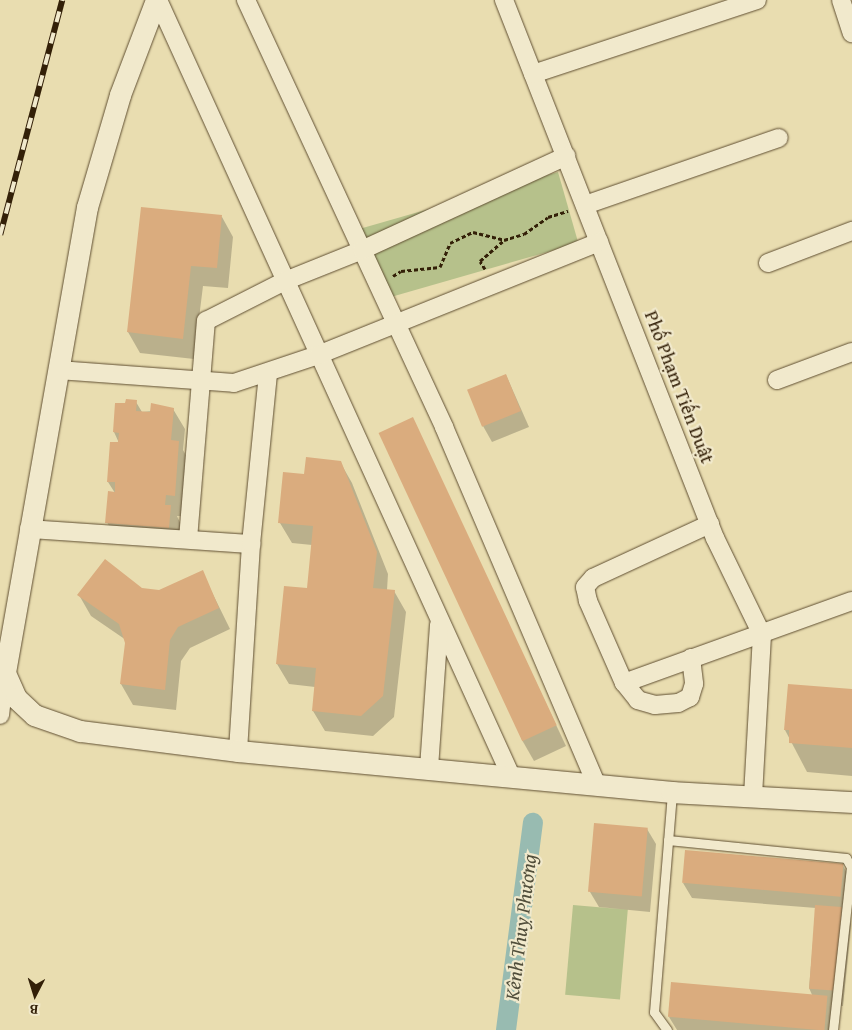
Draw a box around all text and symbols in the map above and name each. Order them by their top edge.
street label: Phố Phạm Tiến Duật [639,307,719,467]
water label: Kênh Thuỵ Phương [499,853,541,1001]
north arrow [10,970,60,1020]
text: B [29,1000,39,1020]

